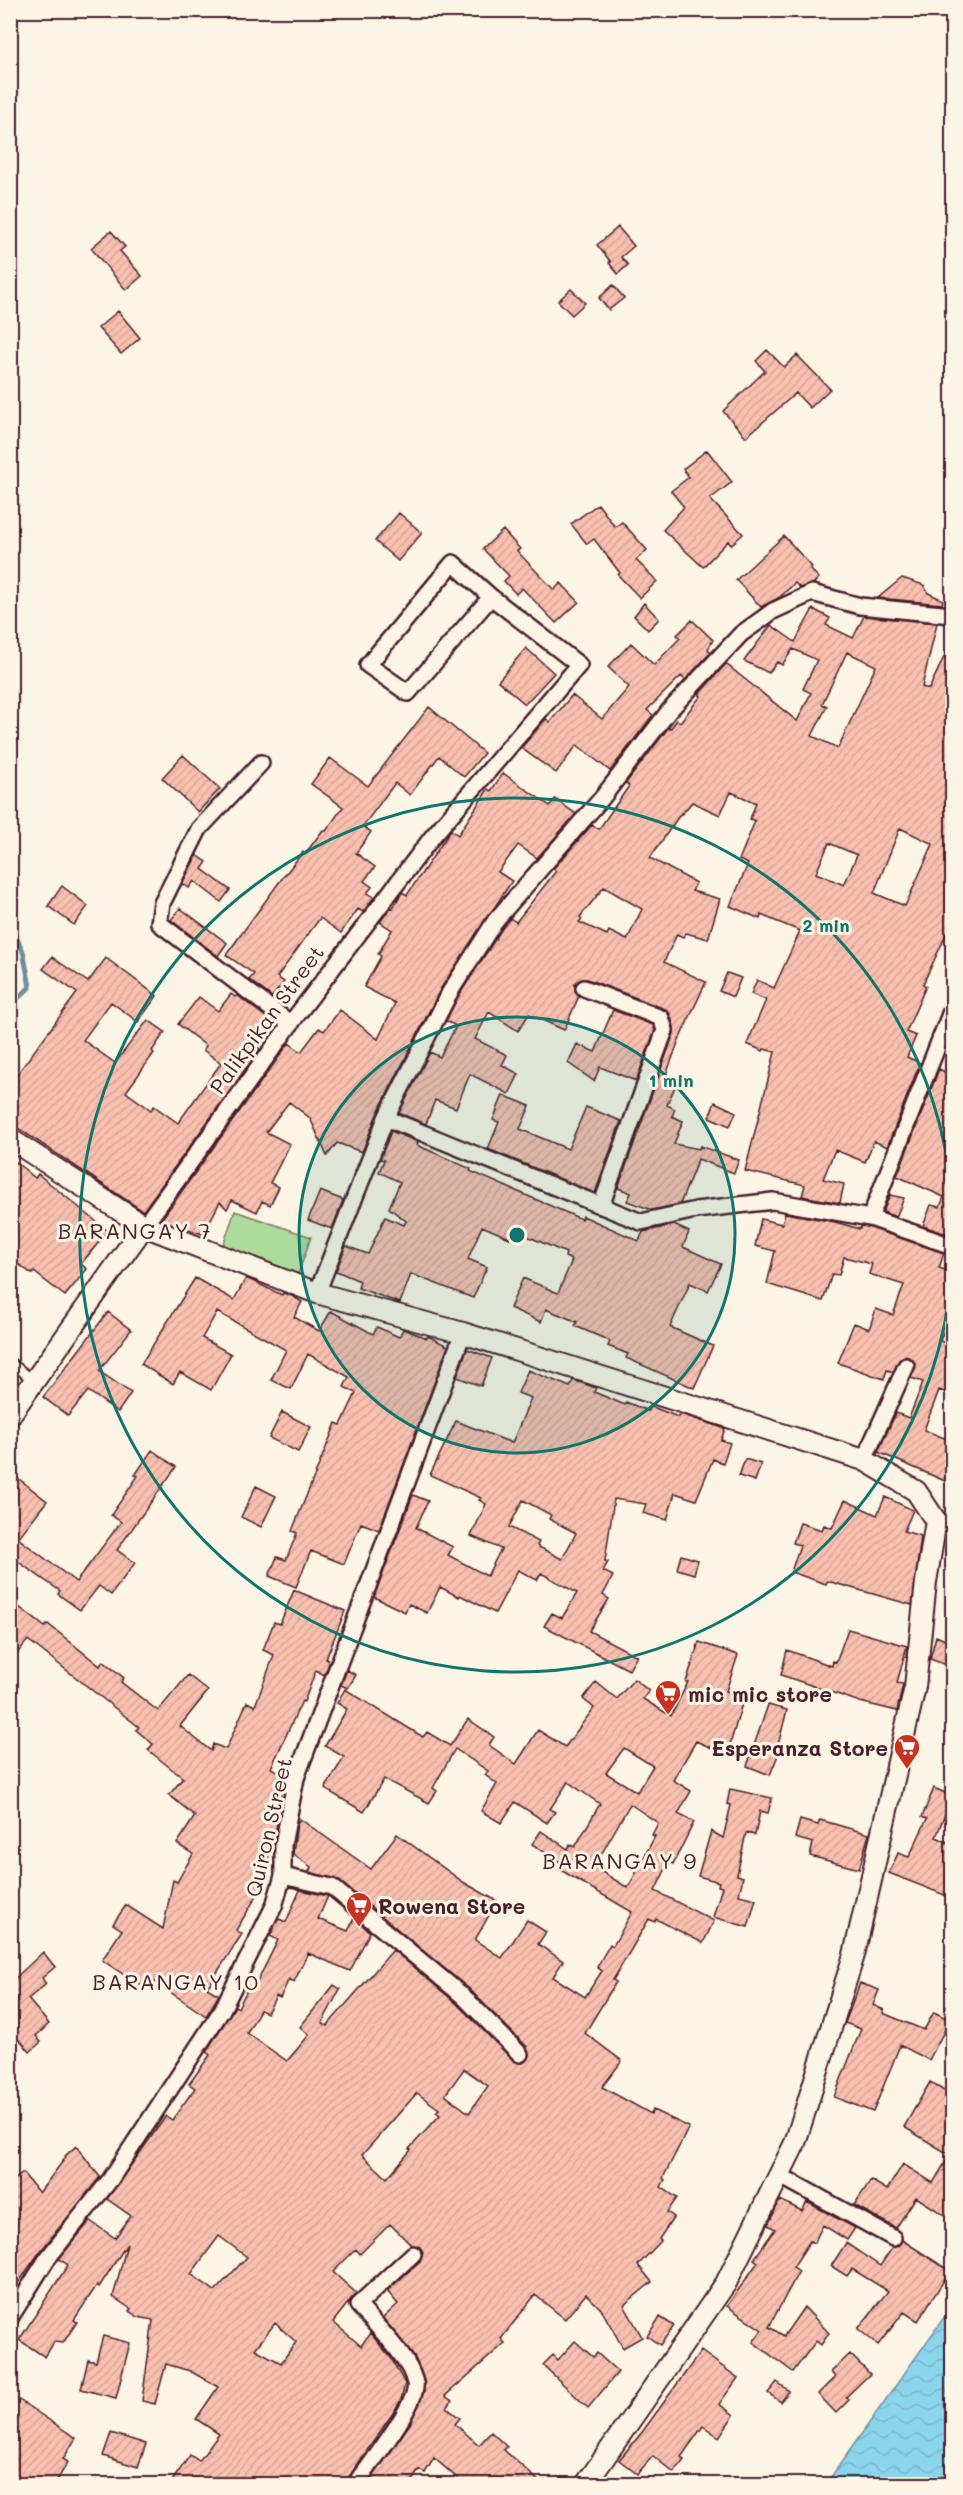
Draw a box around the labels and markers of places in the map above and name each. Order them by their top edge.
centre of rings [507,1225,527,1245]
supermarket icon: mic mic store [653,1678,683,1716]
place label: mic mic store [688,1680,832,1707]
supermarket icon: Esperanza Store [892,1732,922,1770]
place label: Esperanza Store [711,1734,888,1761]
supermarket icon: Rowena Store [344,1890,374,1928]
place label: Rowena Store [378,1892,525,1919]

